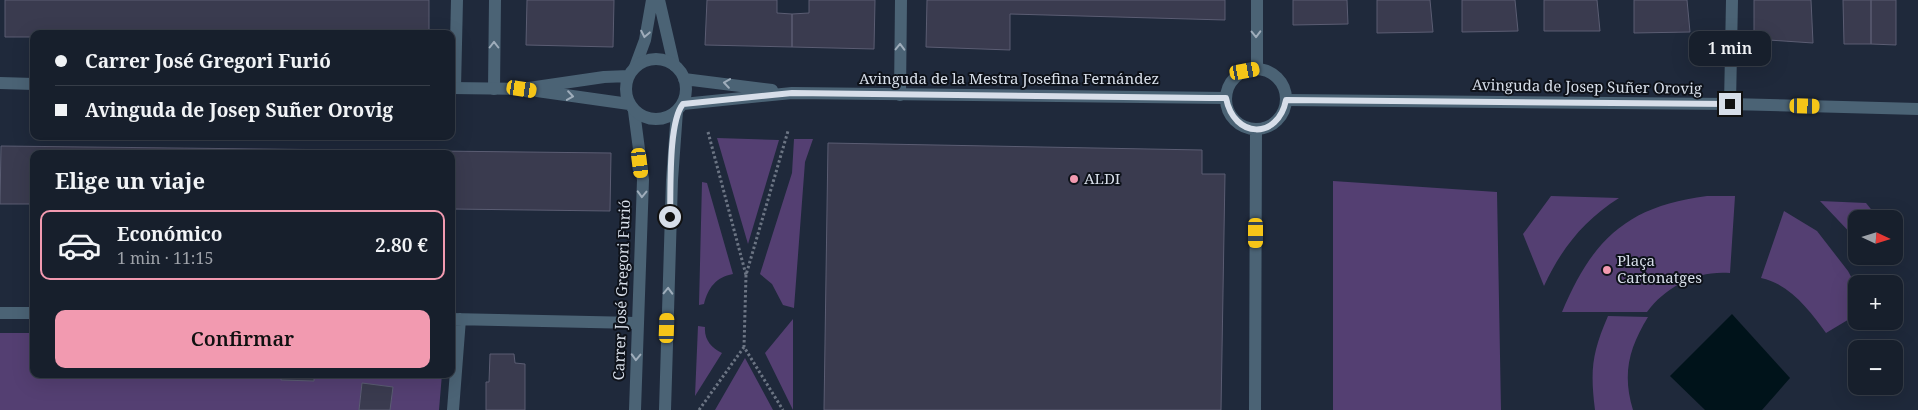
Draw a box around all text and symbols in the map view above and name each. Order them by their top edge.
one-way arrow [641,30,651,38]
one-way arrow [1251,31,1261,39]
callout: 1 min [1689,32,1771,66]
text: 1 min [1708,37,1752,59]
one-way arrow [489,40,500,48]
one-way arrow [895,43,905,51]
text: Carrer José Gregori Furió [85,48,331,74]
car [1228,61,1261,81]
street label: Avinguda de la Mestra Josefina Fernández [859,68,1159,88]
street label: Avinguda de Josep Suñer Orovig [1472,74,1702,98]
one-way arrow [722,78,730,89]
car [506,79,537,99]
one-way arrow [567,90,575,101]
route end [1719,93,1741,115]
text: Avinguda de Josep Suñer Orovig [85,97,393,123]
car [1789,98,1820,114]
car [630,147,649,179]
text: Elige un viaje [55,165,205,195]
place label: ALDI [1084,168,1120,188]
marker: ALDI [1068,173,1080,185]
one-way arrow [637,191,647,199]
street label: Carrer José Gregori Furió [608,199,634,381]
route start [659,206,681,228]
north arrow [1848,210,1902,265]
map controls [1848,210,1903,395]
car [1248,218,1263,248]
text: Económico [117,221,223,247]
icon: car [57,223,102,268]
text: 2.80 € [375,232,428,258]
text: 1 min · 11:15 [117,247,213,269]
place label: Plaça Cartonatges [1617,250,1702,287]
marker: Plaça Cartonatges [1601,264,1613,276]
button: + [1848,275,1903,330]
one-way arrow [663,287,674,295]
button: Confirmar [55,310,430,368]
car [658,313,675,343]
button: − [1848,340,1903,395]
one-way arrow [631,353,641,361]

